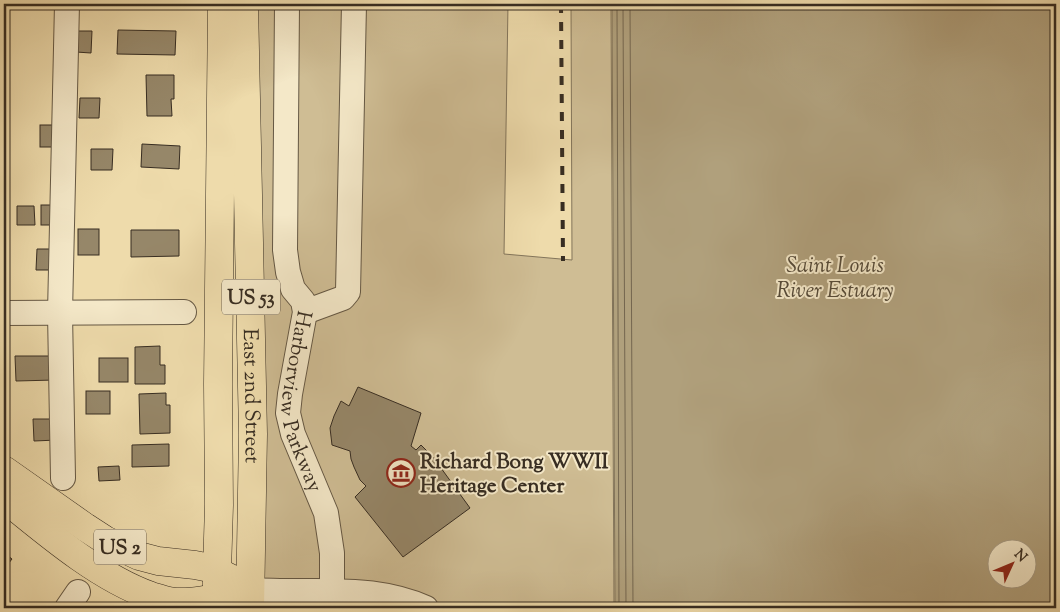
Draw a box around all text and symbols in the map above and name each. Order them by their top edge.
water label: Saint Louis River Estuary [777,251,893,308]
road number: US 53 [222,280,280,314]
street label: Harborview Parkway [271,308,329,498]
street label: East 2nd Street [234,328,266,464]
place label: Richard Bong WWII Heritage Center [420,448,608,502]
museum icon: Richard Bong WWII Heritage Center [386,458,416,488]
road number: US 2 [94,530,146,564]
north arrow [988,540,1038,590]
text: N [1009,545,1031,567]

